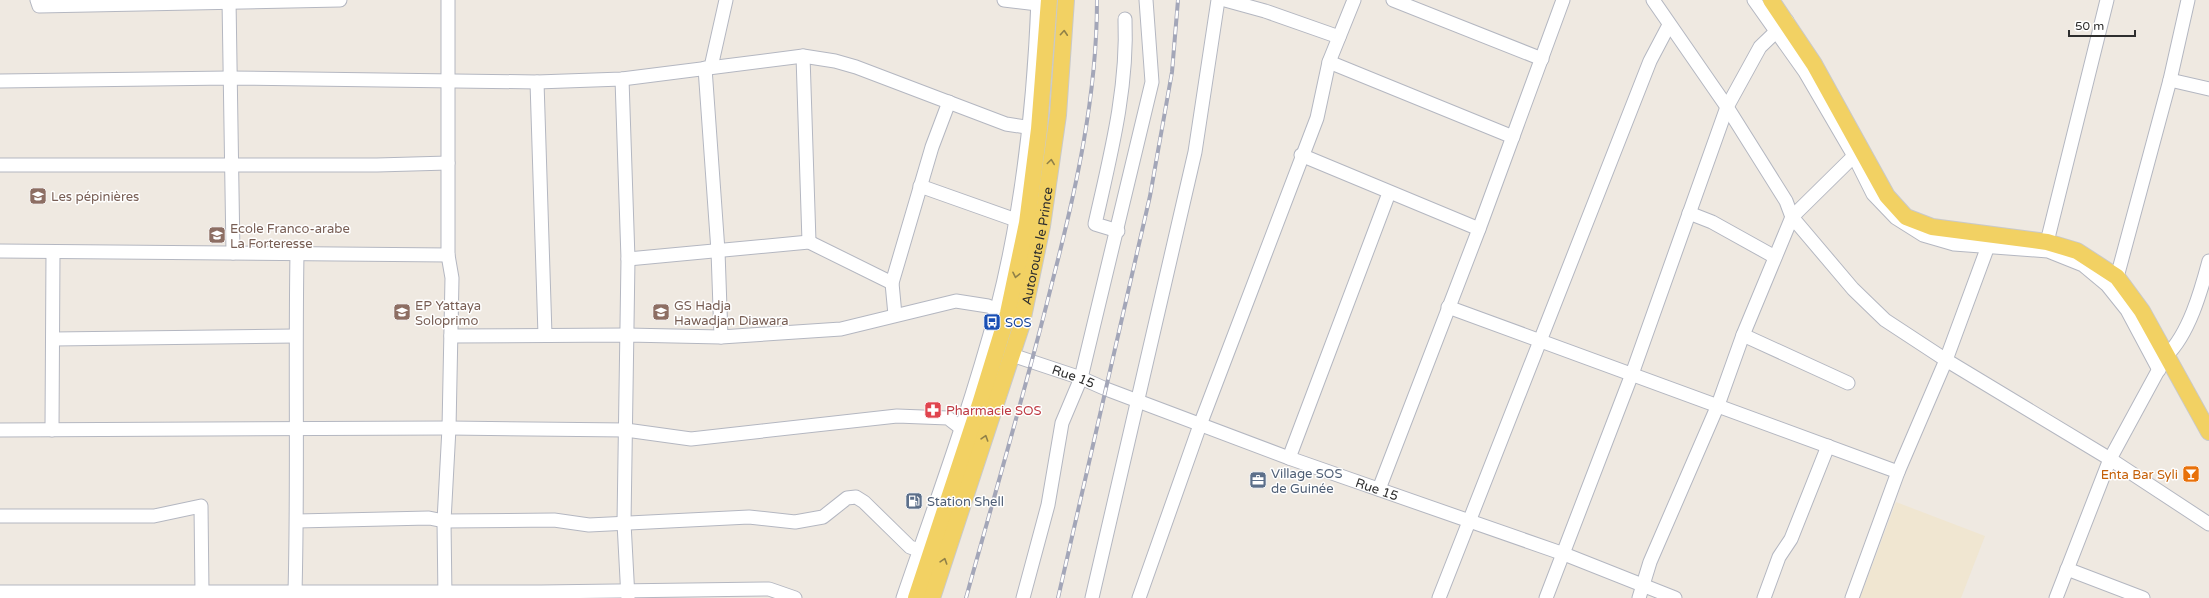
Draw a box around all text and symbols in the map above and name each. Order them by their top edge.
scale bar [2069,12,2135,38]
text: 50 m [2075,19,2104,33]
one-way arrow [1059,30,1068,36]
one-way arrow [1046,159,1055,165]
school or university icon: Les pépinières [28,186,48,206]
street label: Autoroute le Prince [1019,186,1057,306]
place label: Les pépinières [51,189,139,205]
place label: Ecole Franco-arabe La Forteresse [230,221,350,252]
school or university icon: Ecole Franco-arabe La Forteresse [207,225,227,245]
one-way arrow [1012,271,1020,278]
place label: EP Yattaya Soloprimo [415,298,481,329]
place label: GS Hadja Hawadjan Diawara [674,298,789,329]
school or university icon: EP Yattaya Soloprimo [392,302,412,322]
school or university icon: GS Hadja Hawadjan Diawara [651,302,671,322]
bus stop icon: SOS [982,312,1002,332]
place label: SOS [1005,315,1032,331]
street label: Rue 15 [1050,362,1097,392]
pharmacy icon: Pharmacie SOS [923,400,943,420]
place label: Pharmacie SOS [946,403,1042,419]
one-way arrow [980,434,989,441]
bar icon: Enta Bar Syli [2181,464,2201,484]
place label: Village SOS de Guinée [1271,466,1342,497]
place label: Enta Bar Syli [2101,467,2178,483]
office icon: Village SOS de Guinée [1248,470,1268,490]
street label: Rue 15 [1353,475,1400,505]
fuel station icon: Station Shell [904,491,924,511]
place label: Station Shell [927,494,1004,510]
one-way arrow [939,558,948,565]

